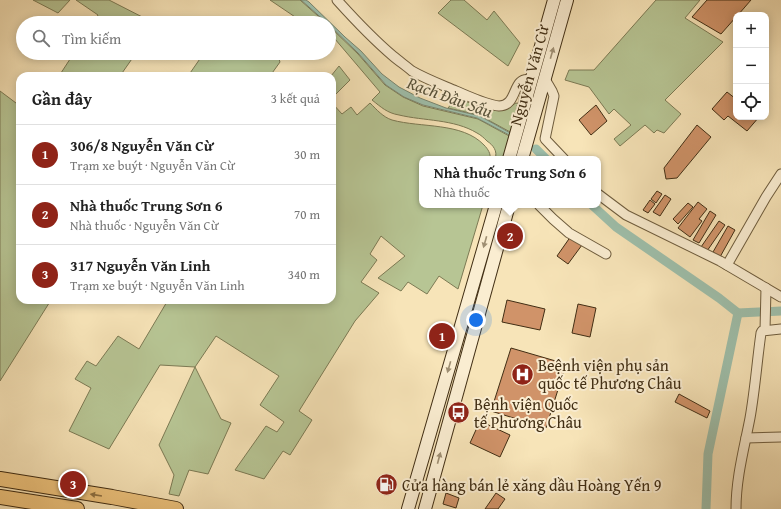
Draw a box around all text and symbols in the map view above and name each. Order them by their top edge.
map controls [733,12,769,120]
button: + [733,12,769,48]
search box [16,16,336,60]
street label: Nguyễn Văn Cừ [503,21,555,129]
icon: search [30,27,52,49]
text: Tìm kiếm [62,28,121,49]
one-way arrow [549,47,555,59]
button: − [733,48,769,84]
water label: Rạch Đầu Sấu [403,69,497,124]
button: locate [733,84,769,120]
text: Gần đây [32,86,92,111]
text: 3 kết quả [271,89,320,108]
text: 306/8 Nguyễn Văn Cừ [70,135,214,156]
text: 1 [42,145,48,164]
text: 30 m [294,145,320,164]
text: Trạm xe buýt · Nguyễn Văn Cừ [70,156,235,175]
popup [419,156,601,208]
text: Nhà thuốc Trung Sơn 6 [434,162,586,183]
text: Nhà thuốc [434,183,490,202]
text: Nhà thuốc Trung Sơn 6 [70,195,223,216]
text: 2 [42,205,48,224]
text: 70 m [294,205,320,224]
text: Nhà thuốc · Nguyễn Văn Cừ [70,216,219,235]
pin: 2 [497,221,523,251]
one-way arrow [482,236,488,249]
text: 317 Nguyễn Văn Linh [70,255,210,276]
text: 3 [42,265,48,284]
text: 340 m [288,265,320,284]
text: Trạm xe buýt · Nguyễn Văn Linh [70,276,245,295]
your location [466,310,486,330]
pin: 1 [429,321,455,351]
place label: Beệnh viện phụ sản quốc tế Phương Châu [538,353,682,395]
hospital icon: Beệnh viện phụ sản quốc tế Phương Châu [510,361,536,387]
one-way arrow [446,362,452,374]
place label: Bệnh viện Quốc tế Phương Châu [474,392,582,434]
bus stop icon: Bệnh viện Quốc tế Phương Châu [445,400,471,426]
one-way arrow [436,452,442,464]
pin: 3 [60,469,86,499]
fuel station icon: Cửa hàng bán lẻ xăng dầu Hoàng Yến 9 [373,472,399,498]
place label: Cửa hàng bán lẻ xăng dầu Hoàng Yến 9 [402,473,662,497]
one-way arrow [90,491,102,497]

